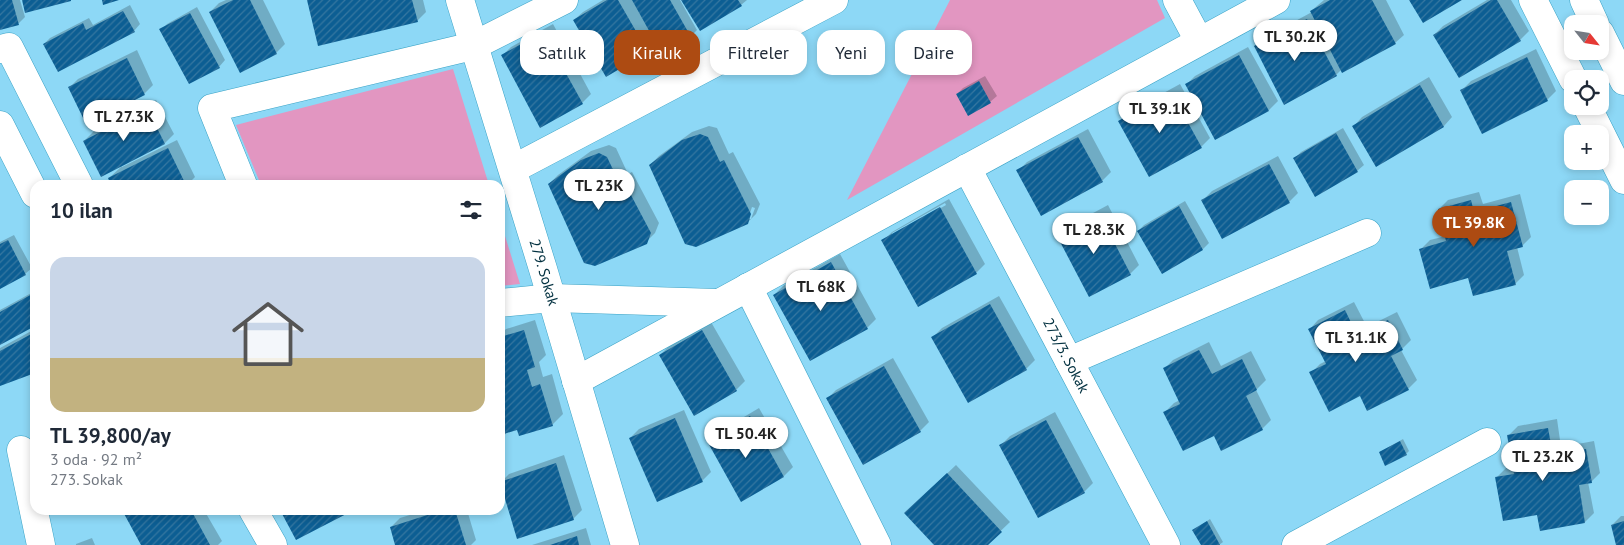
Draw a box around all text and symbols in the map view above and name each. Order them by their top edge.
north arrow [1564,15,1609,60]
map controls [1564,15,1609,225]
pin: TL 30.2K [1243,20,1347,62]
text: TL 30.2K [1264,26,1326,46]
chip: Satılık [520,30,604,75]
chip: Kiralık [614,30,700,75]
chip: Filtreler [710,30,807,75]
chip: Yeni [817,30,885,75]
chip: Daire [895,30,972,75]
button: locate [1564,70,1609,115]
pin: TL 39.1K [1108,92,1212,134]
text: TL 39.1K [1129,98,1191,118]
pin: TL 27.3K [72,100,176,142]
text: TL 27.3K [94,106,154,126]
button: + [1564,125,1609,170]
pin: TL 23K [558,168,640,211]
text: TL 23K [575,175,623,195]
button: − [1564,180,1609,225]
icon: filters [457,196,485,224]
text: 10 ilan [50,197,113,224]
pin: TL 39.8K [1422,206,1526,248]
pin: TL 28.3K [1042,212,1146,255]
text: TL 39.8K [1443,212,1505,232]
text: TL 28.3K [1063,219,1125,239]
street label: 279. Sokak [525,237,564,309]
pin: TL 68K [780,270,862,312]
text: TL 68K [797,276,845,296]
icon: home [223,289,313,379]
street label: 273/3. Sokak [1039,315,1094,397]
pin: TL 31.1K [1304,320,1408,363]
text: TL 31.1K [1325,327,1387,347]
pin: TL 50.4K [694,416,798,459]
text: TL 39,800/ay [50,422,171,449]
text: TL 50.4K [715,423,777,443]
pin: TL 23.2K [1491,440,1595,482]
text: TL 23.2K [1512,446,1574,466]
text: 3 oda · 92 m² [50,449,142,469]
text: 273. Sokak [50,469,123,489]

